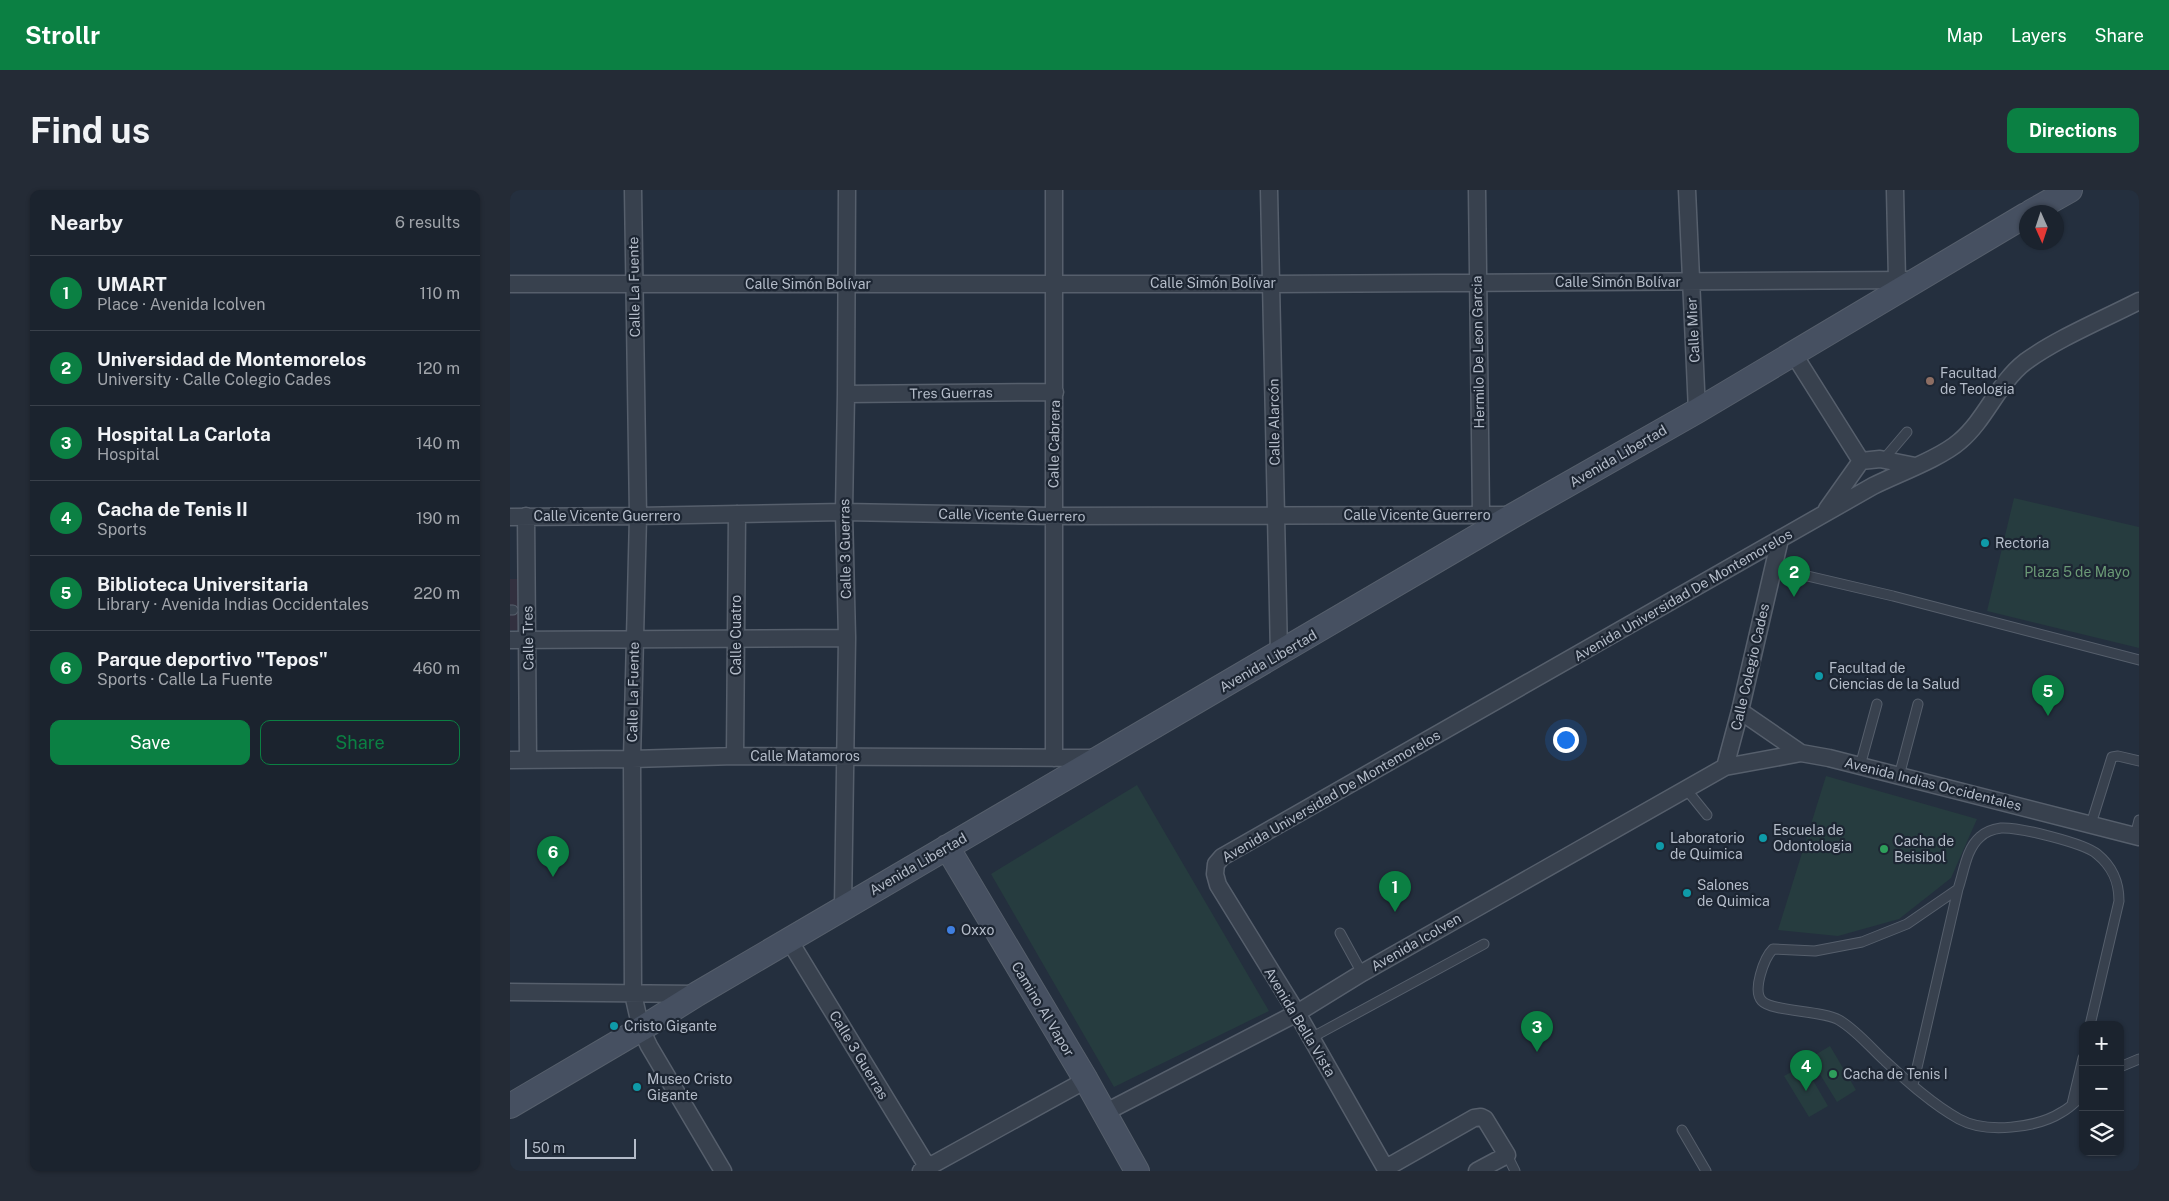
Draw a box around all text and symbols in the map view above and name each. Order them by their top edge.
text: Strollr [25,21,100,49]
text: Map [1947,25,1983,46]
text: Layers [2011,25,2067,46]
text: Share [2095,25,2144,46]
button: Directions [2007,108,2139,153]
text: Find us [30,110,150,151]
north arrow [2019,205,2064,250]
text: Nearby [50,210,123,235]
text: 6 results [395,213,460,232]
street label: Calle La Fuente [625,236,643,337]
text: UMART [97,273,167,295]
street label: Calle Simón Bolívar [1555,274,1681,290]
street label: Calle Simón Bolívar [1150,275,1276,291]
street label: Hermilo De Leon Garcia [1469,275,1487,429]
street label: Calle Simón Bolívar [745,276,871,292]
text: 1 [63,284,69,303]
text: 110 m [419,284,460,303]
text: Place · Avenida Icolven [97,295,265,314]
street label: Calle Mier [1683,297,1703,363]
text: Universidad de Montemorelos [97,348,366,370]
text: 2 [61,359,71,378]
text: 120 m [416,359,460,378]
place label: Facultad de Teologia [1940,365,2014,397]
text: University · Calle Colegio Cades [97,370,331,389]
marker: Facultad de Teologia [1924,375,1936,387]
street label: Calle Alarcón [1265,378,1283,466]
street label: Tres Guerras [909,384,993,402]
street label: Calle Cabrera [1045,400,1063,488]
street label: Avenida Libertad [1567,422,1669,490]
text: Hospital La Carlota [97,423,271,445]
text: 3 [61,434,71,453]
text: 140 m [416,434,460,453]
text: Hospital [97,445,160,464]
text: Cacha de Tenis II [97,498,248,520]
street label: Calle 3 Guerras [836,499,854,599]
street label: Calle Vicente Guerrero [938,506,1086,524]
street label: Calle Vicente Guerrero [1343,507,1491,523]
street label: Calle Vicente Guerrero [533,508,681,524]
text: 4 [61,509,71,528]
text: 190 m [416,509,460,528]
text: Sports [97,520,147,539]
street label: Avenida Universidad De Montemorelos [1571,526,1795,664]
place label: Rectoria [1995,535,2049,551]
marker: Rectoria [1979,537,1991,549]
pin: 2 [1778,556,1810,597]
park label: Plaza 5 de Mayo [2024,564,2130,580]
text: Biblioteca Universitaria [97,573,308,595]
text: 5 [61,584,71,603]
text: 220 m [413,584,460,603]
text: Library · Avenida Indias Occidentales [97,595,369,614]
street label: Calle Cuatro [728,595,744,675]
street label: Calle Colegio Cades [1728,602,1772,732]
street label: Calle Tres [519,606,537,670]
street label: Avenida Libertad [1217,627,1319,695]
street label: Calle La Fuente [624,641,642,742]
text: Parque deportivo "Tepos" [97,648,328,670]
text: 6 [61,659,71,678]
text: 460 m [413,659,460,678]
place label: Facultad de Ciencias de la Salud [1829,660,1960,692]
text: Sports · Calle La Fuente [97,670,273,689]
marker: Facultad de Ciencias de la Salud [1813,670,1825,682]
pin: 5 [2032,675,2064,716]
button: Save [50,720,250,765]
button: Share [260,720,460,765]
street label: Avenida Universidad De Montemorelos [1219,727,1443,865]
your location [1553,727,1579,753]
street label: Calle Matamoros [750,748,860,764]
street label: Avenida Indias Occidentales [1843,754,2023,814]
place label: Escuela de Odontologia [1773,822,1852,854]
street label: Avenida Libertad [867,830,969,898]
place label: Laboratorio de Quimica [1670,830,1745,862]
marker: Escuela de Odontologia [1757,832,1769,844]
place label: Cacha de Beisibol [1894,833,1954,865]
pin: 6 [537,836,569,877]
marker: Laboratorio de Quimica [1654,840,1666,852]
marker: Cacha de Beisibol [1878,843,1890,855]
pin: 1 [1379,871,1411,912]
place label: Salones de Quimica [1697,877,1770,909]
marker: Salones de Quimica [1681,887,1693,899]
street label: Avenida Icolven [1368,910,1464,974]
place label: Oxxo [961,922,994,938]
marker: Oxxo [945,924,957,936]
street label: Camino Al Vapor [1008,959,1078,1059]
street label: Avenida Bella Vista [1261,965,1339,1079]
street label: Calle 3 Guerras [826,1008,892,1102]
pin: 3 [1521,1011,1553,1052]
place label: Cristo Gigante [624,1018,717,1034]
marker: Cristo Gigante [608,1020,620,1032]
map controls [2079,1021,2124,1156]
button: + [2079,1021,2124,1066]
pin: 4 [1790,1050,1822,1091]
place label: Cacha de Tenis I [1843,1066,1948,1082]
button: − [2079,1066,2124,1111]
marker: Cacha de Tenis I [1827,1068,1839,1080]
place label: Museo Cristo Gigante [647,1071,733,1103]
marker: Museo Cristo Gigante [631,1081,643,1093]
button: layers [2079,1111,2124,1156]
scale bar [525,1136,636,1159]
text: 50 m [532,1140,565,1156]

